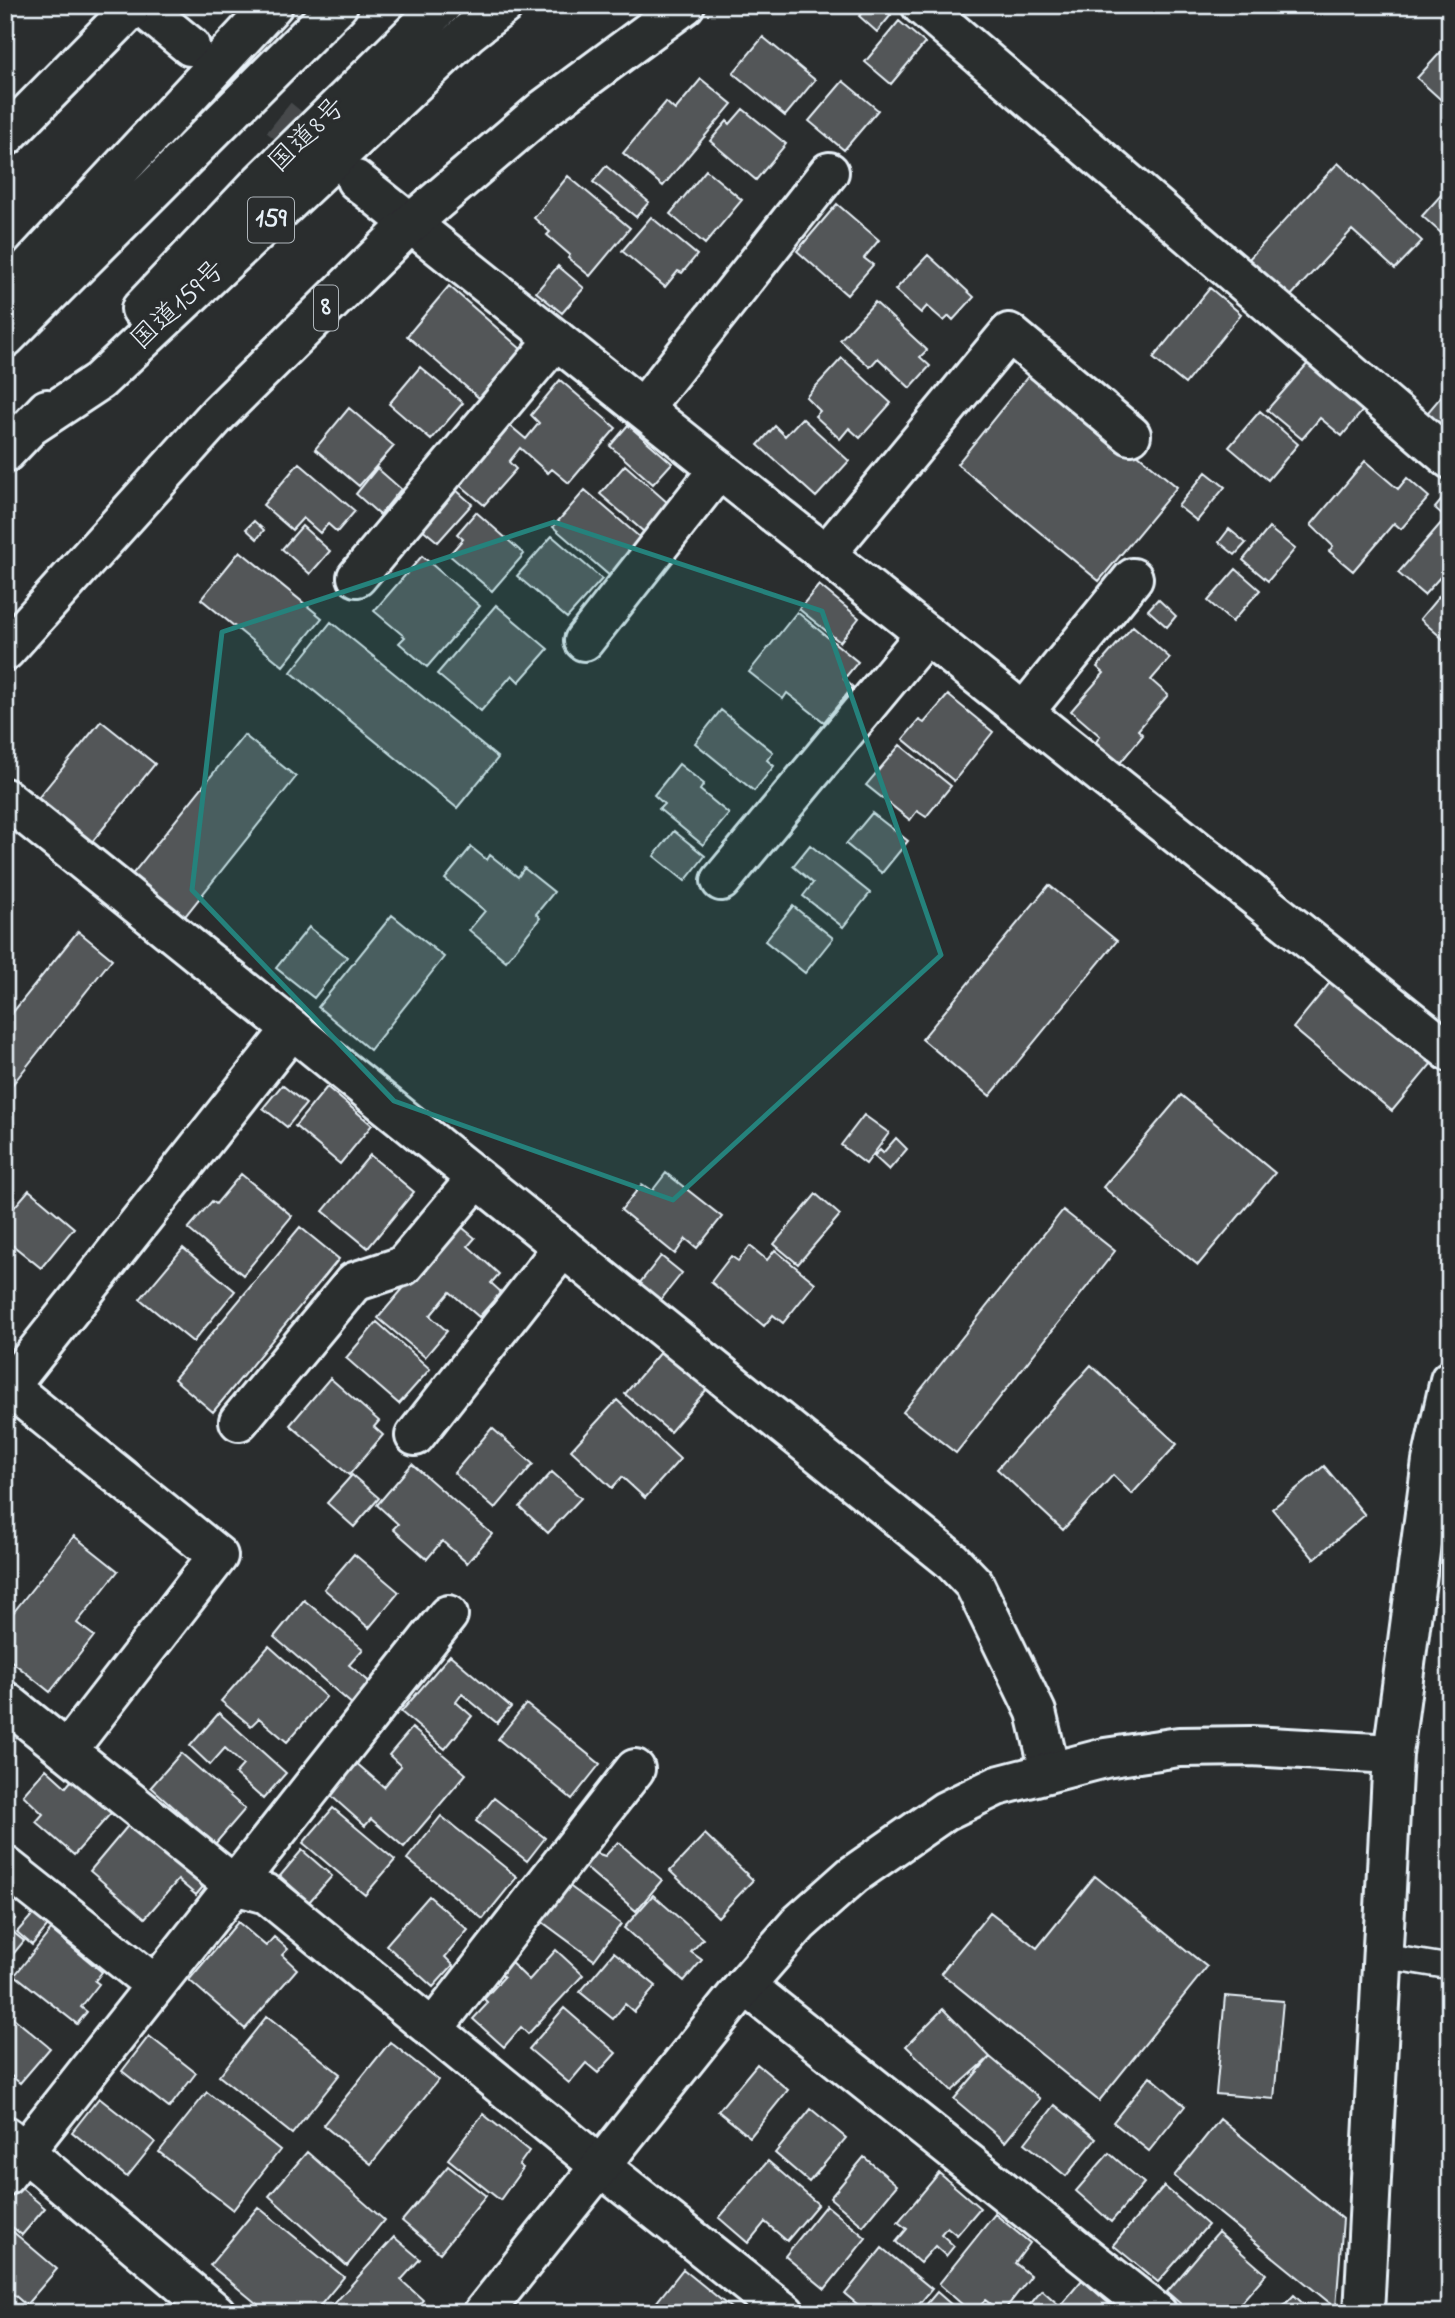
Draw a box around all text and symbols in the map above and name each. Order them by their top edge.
street label: 国道8号 [260,88,356,184]
road number: 159 [248,197,294,242]
street label: 国道159号 [122,251,236,361]
road number: 8 [314,286,338,330]

